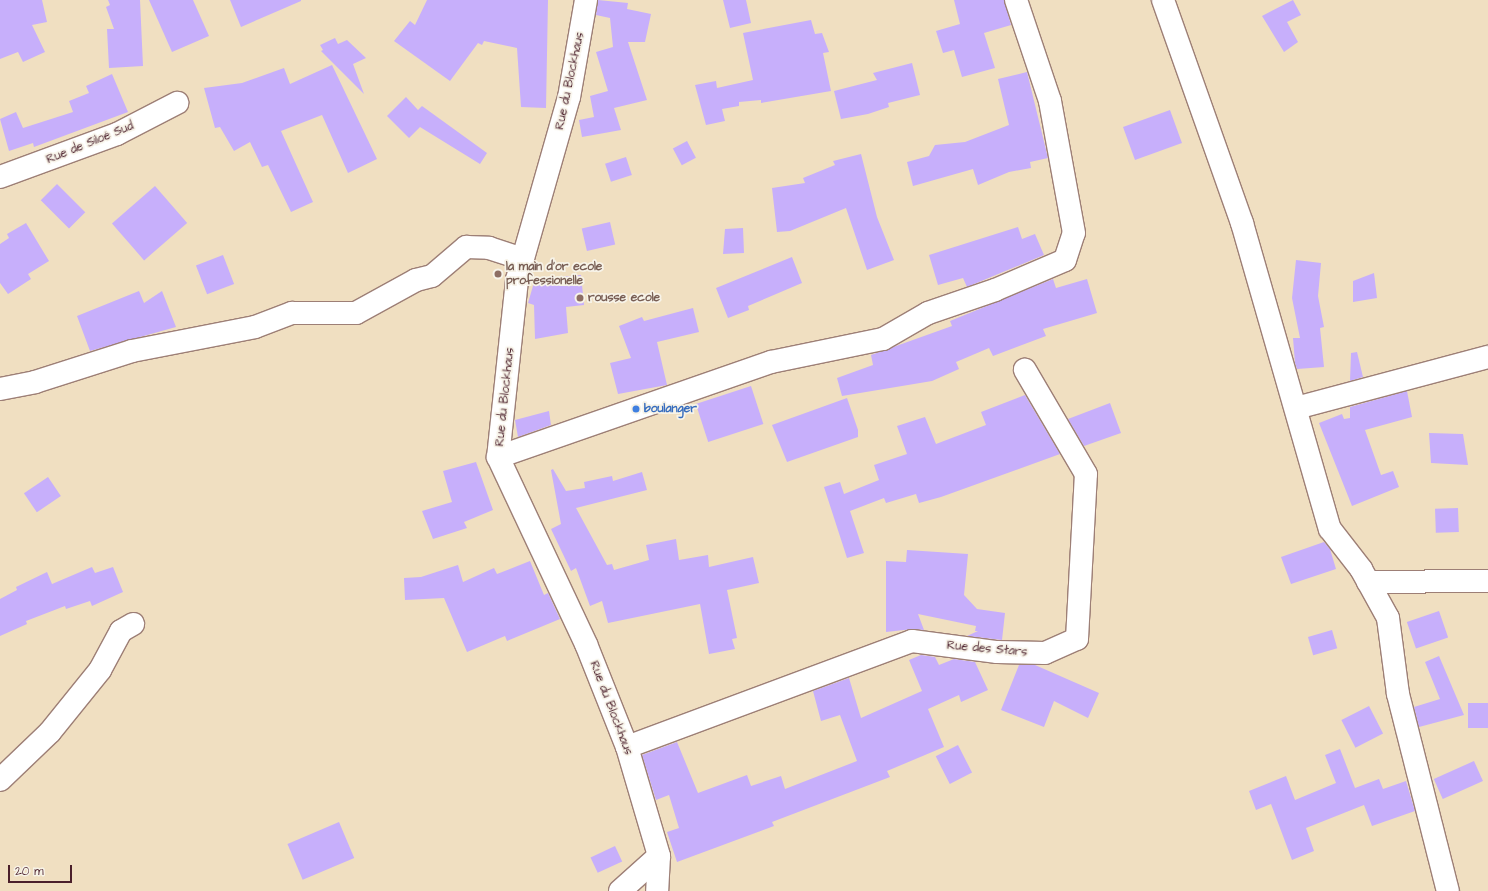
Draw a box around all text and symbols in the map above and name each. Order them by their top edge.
street label: Rue du Blockhaus [553,31,587,131]
street label: Rue de Siloé Sud [44,119,136,167]
place label: la main d'or ecole professionelle [506,260,602,288]
marker: la main d'or ecole professionelle [493,269,503,279]
place label: rousse ecole [588,291,660,305]
marker: rousse ecole [575,293,585,303]
street label: Rue du Blockhaus [493,347,517,447]
place label: boulanger [644,402,697,416]
marker: boulanger [631,404,641,414]
street label: Rue des Stars [946,638,1028,660]
street label: Rue du Blockhaus [586,659,636,757]
scale bar [10,857,74,883]
text: 20 m [15,863,44,880]

